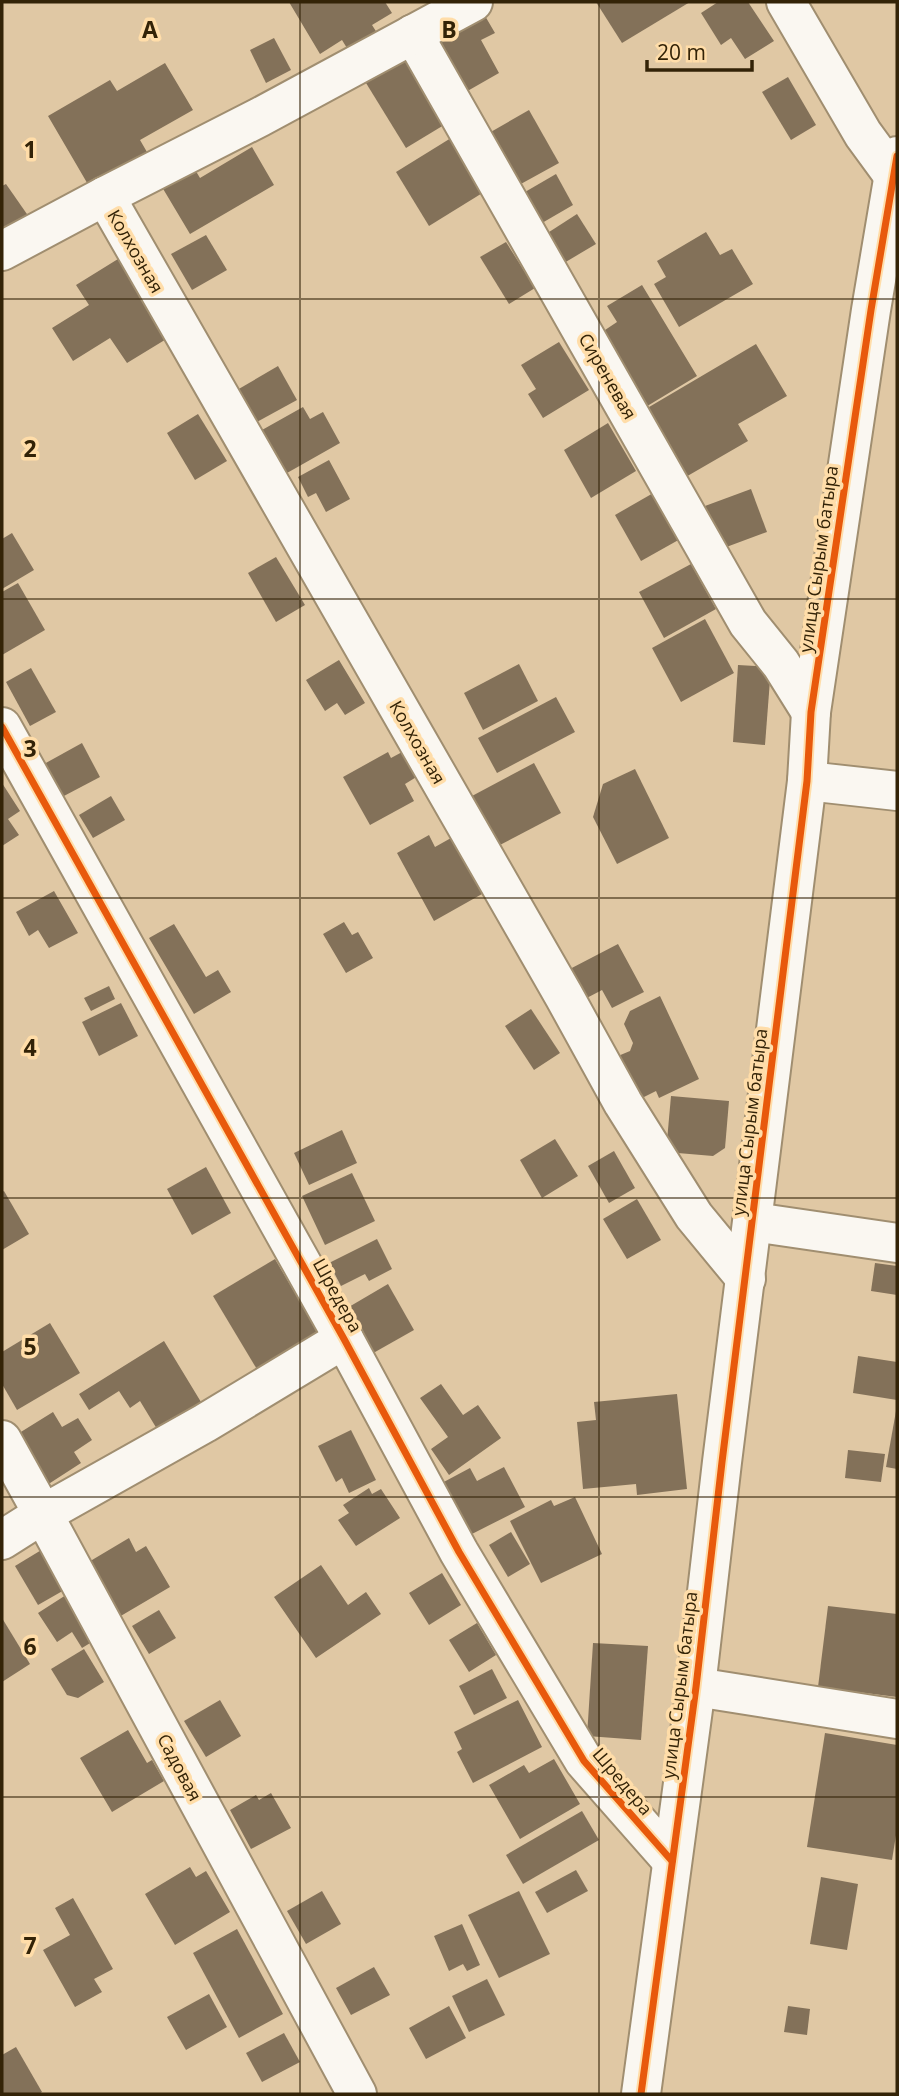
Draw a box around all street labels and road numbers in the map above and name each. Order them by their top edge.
street label: Колхозная [103,205,169,297]
street label: Сиреневая [574,329,642,423]
street label: улица Сырым батыра [793,464,843,654]
street label: Колхозная [385,696,451,788]
street label: улица Сырым батыра [726,1027,772,1217]
street label: Шредера [308,1254,368,1336]
street label: улица Сырым батыра [656,1590,702,1780]
street label: Садовая [152,1729,208,1805]
street label: Шредера [588,1742,658,1820]

